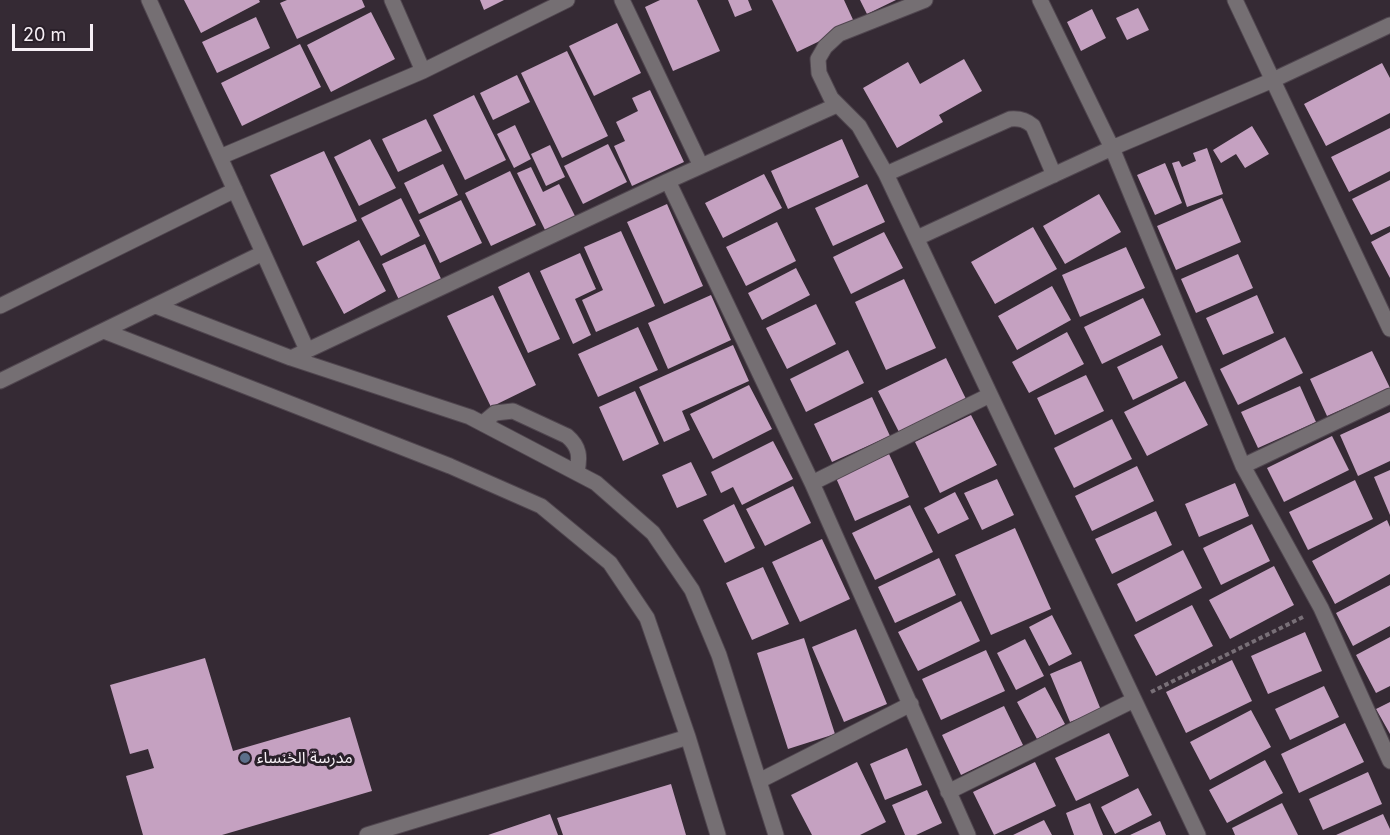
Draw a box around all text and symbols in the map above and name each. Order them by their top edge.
scale bar [15,12,96,50]
text: 20 m [23,24,66,45]
place label: مدرسة الخنساء [257,748,353,768]
marker: مدرسة الخنساء [238,751,252,765]

